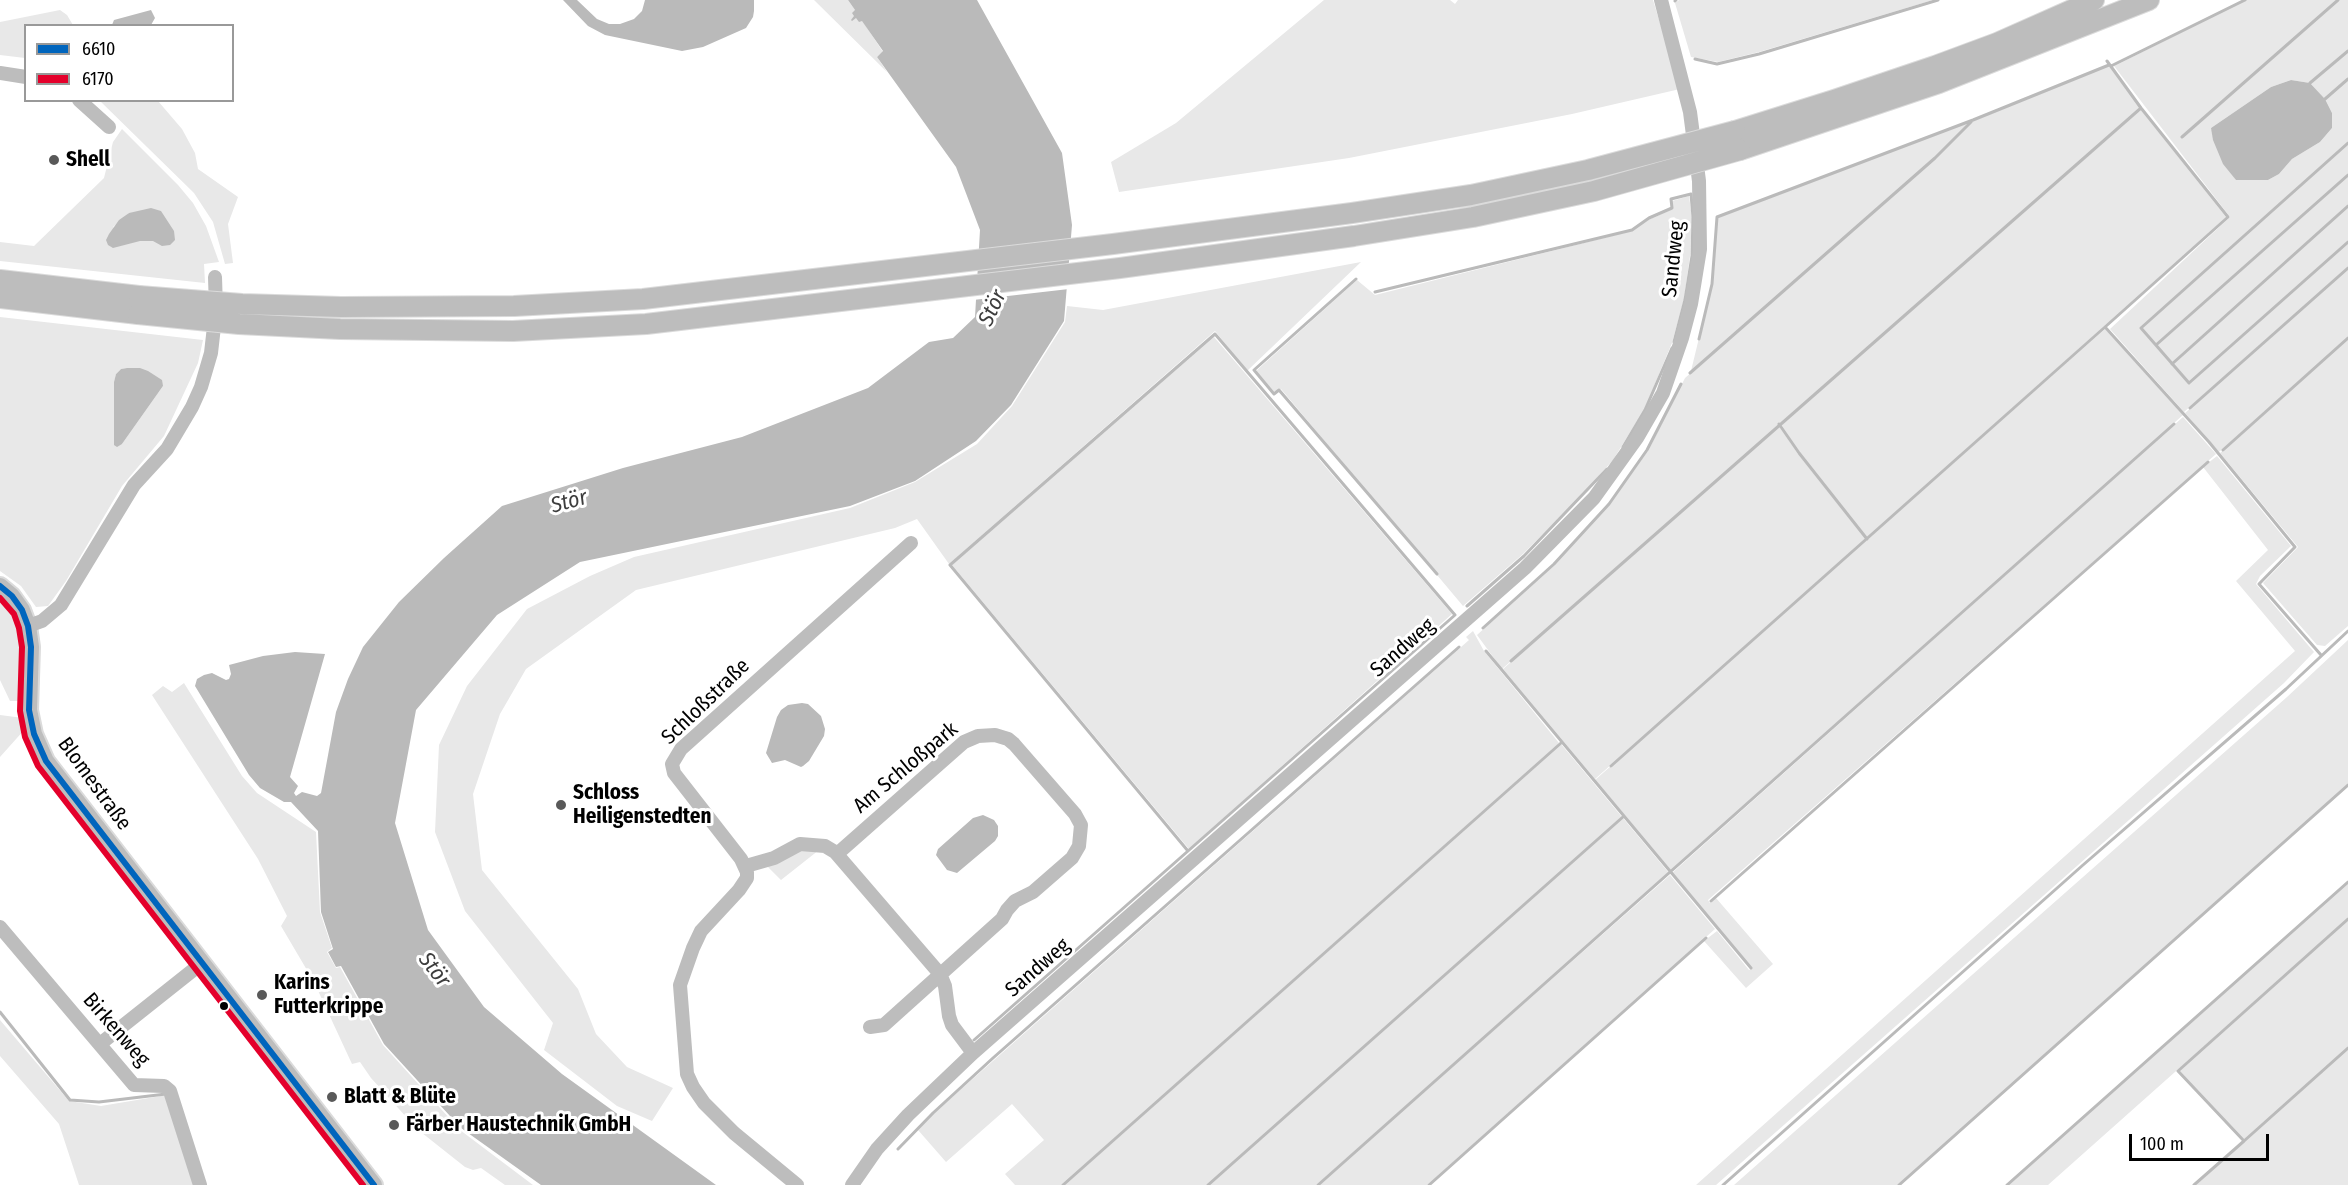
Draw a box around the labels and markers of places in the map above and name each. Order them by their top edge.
place label: Shell [66,147,110,173]
marker: Shell [47,153,61,167]
place label: Schloss Heiligenstedten [573,780,711,830]
marker: Schloss Heiligenstedten [554,798,568,812]
place label: Karins Futterkrippe [274,970,383,1020]
marker: Karins Futterkrippe [255,988,269,1002]
unlabelled marker [218,1000,230,1012]
place label: Blatt & Blüte [344,1084,456,1110]
marker: Blatt & Blüte [325,1090,339,1104]
place label: Färber Haustechnik GmbH [406,1112,631,1138]
marker: Färber Haustechnik GmbH [387,1118,401,1132]

